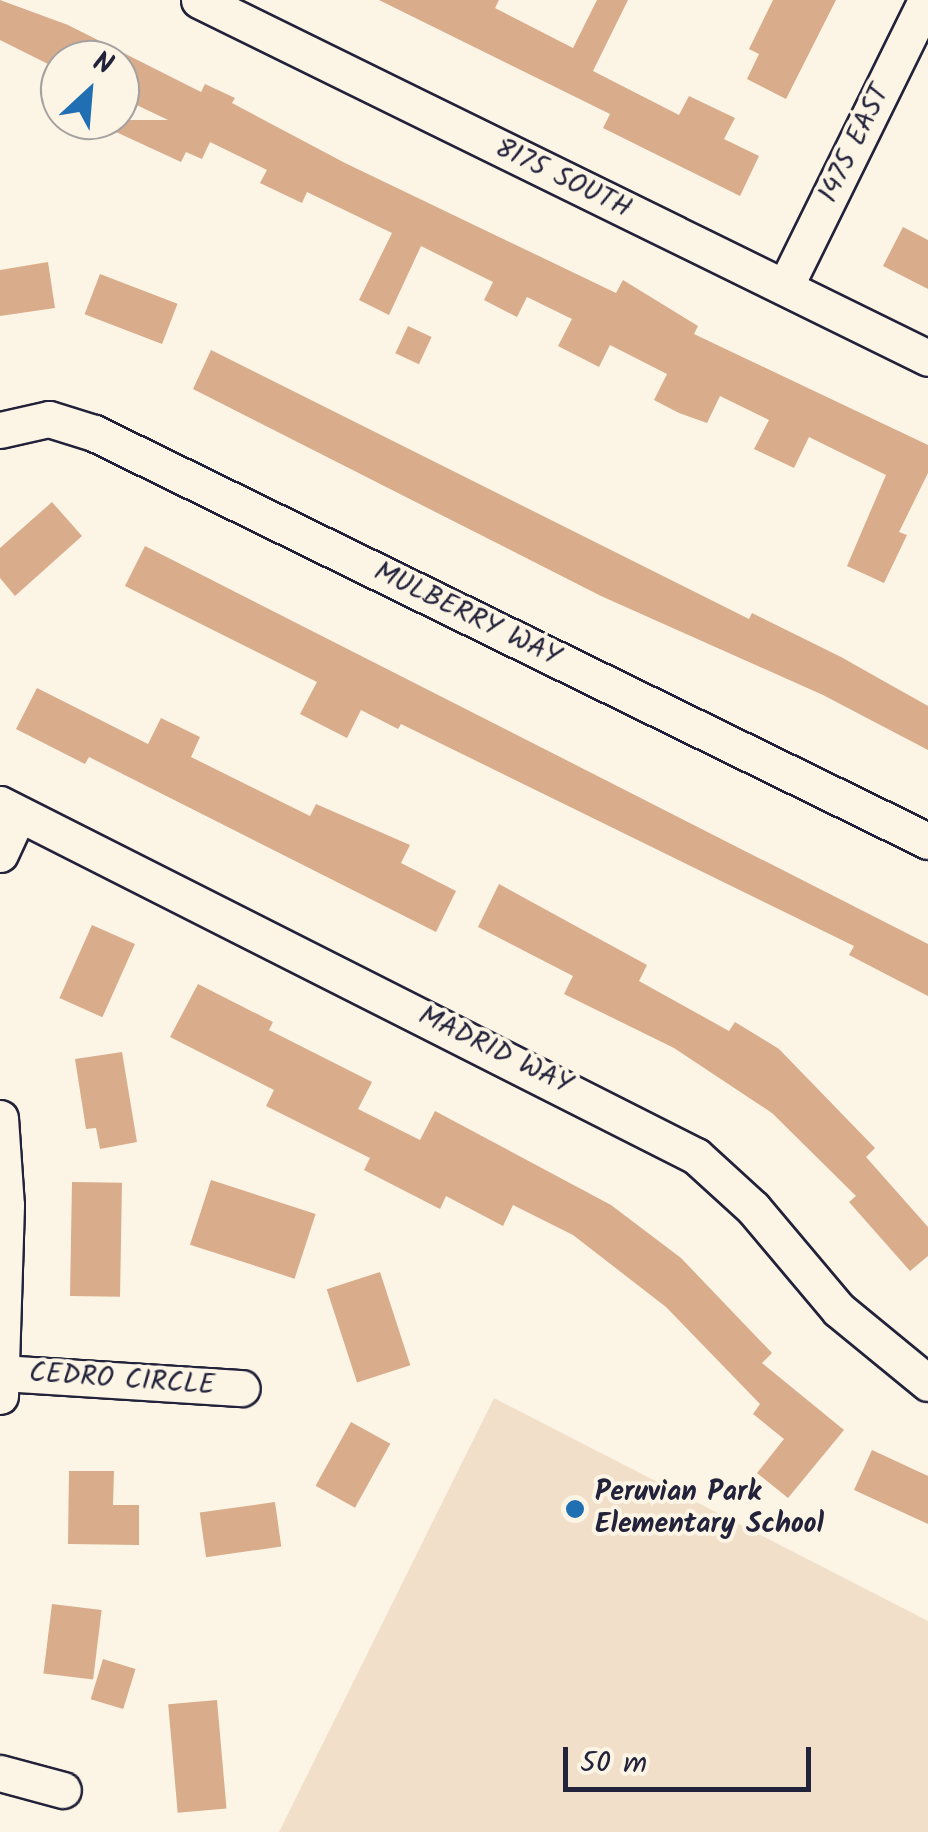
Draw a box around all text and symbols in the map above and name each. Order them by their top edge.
north arrow [40,40,140,140]
text: N [85,40,120,88]
street label: 1475 EAST [812,80,898,208]
street label: 8175 SOUTH [489,132,637,226]
street label: MULBERRY WAY [368,555,566,675]
street label: MADRID WAY [413,999,577,1103]
street label: CEDRO CIRCLE [28,1357,216,1403]
place label: Peruvian Park Elementary School [595,1476,824,1542]
marker: Peruvian Park Elementary School [564,1498,586,1520]
scale bar [568,1727,816,1789]
text: 50 m [580,1740,647,1788]

